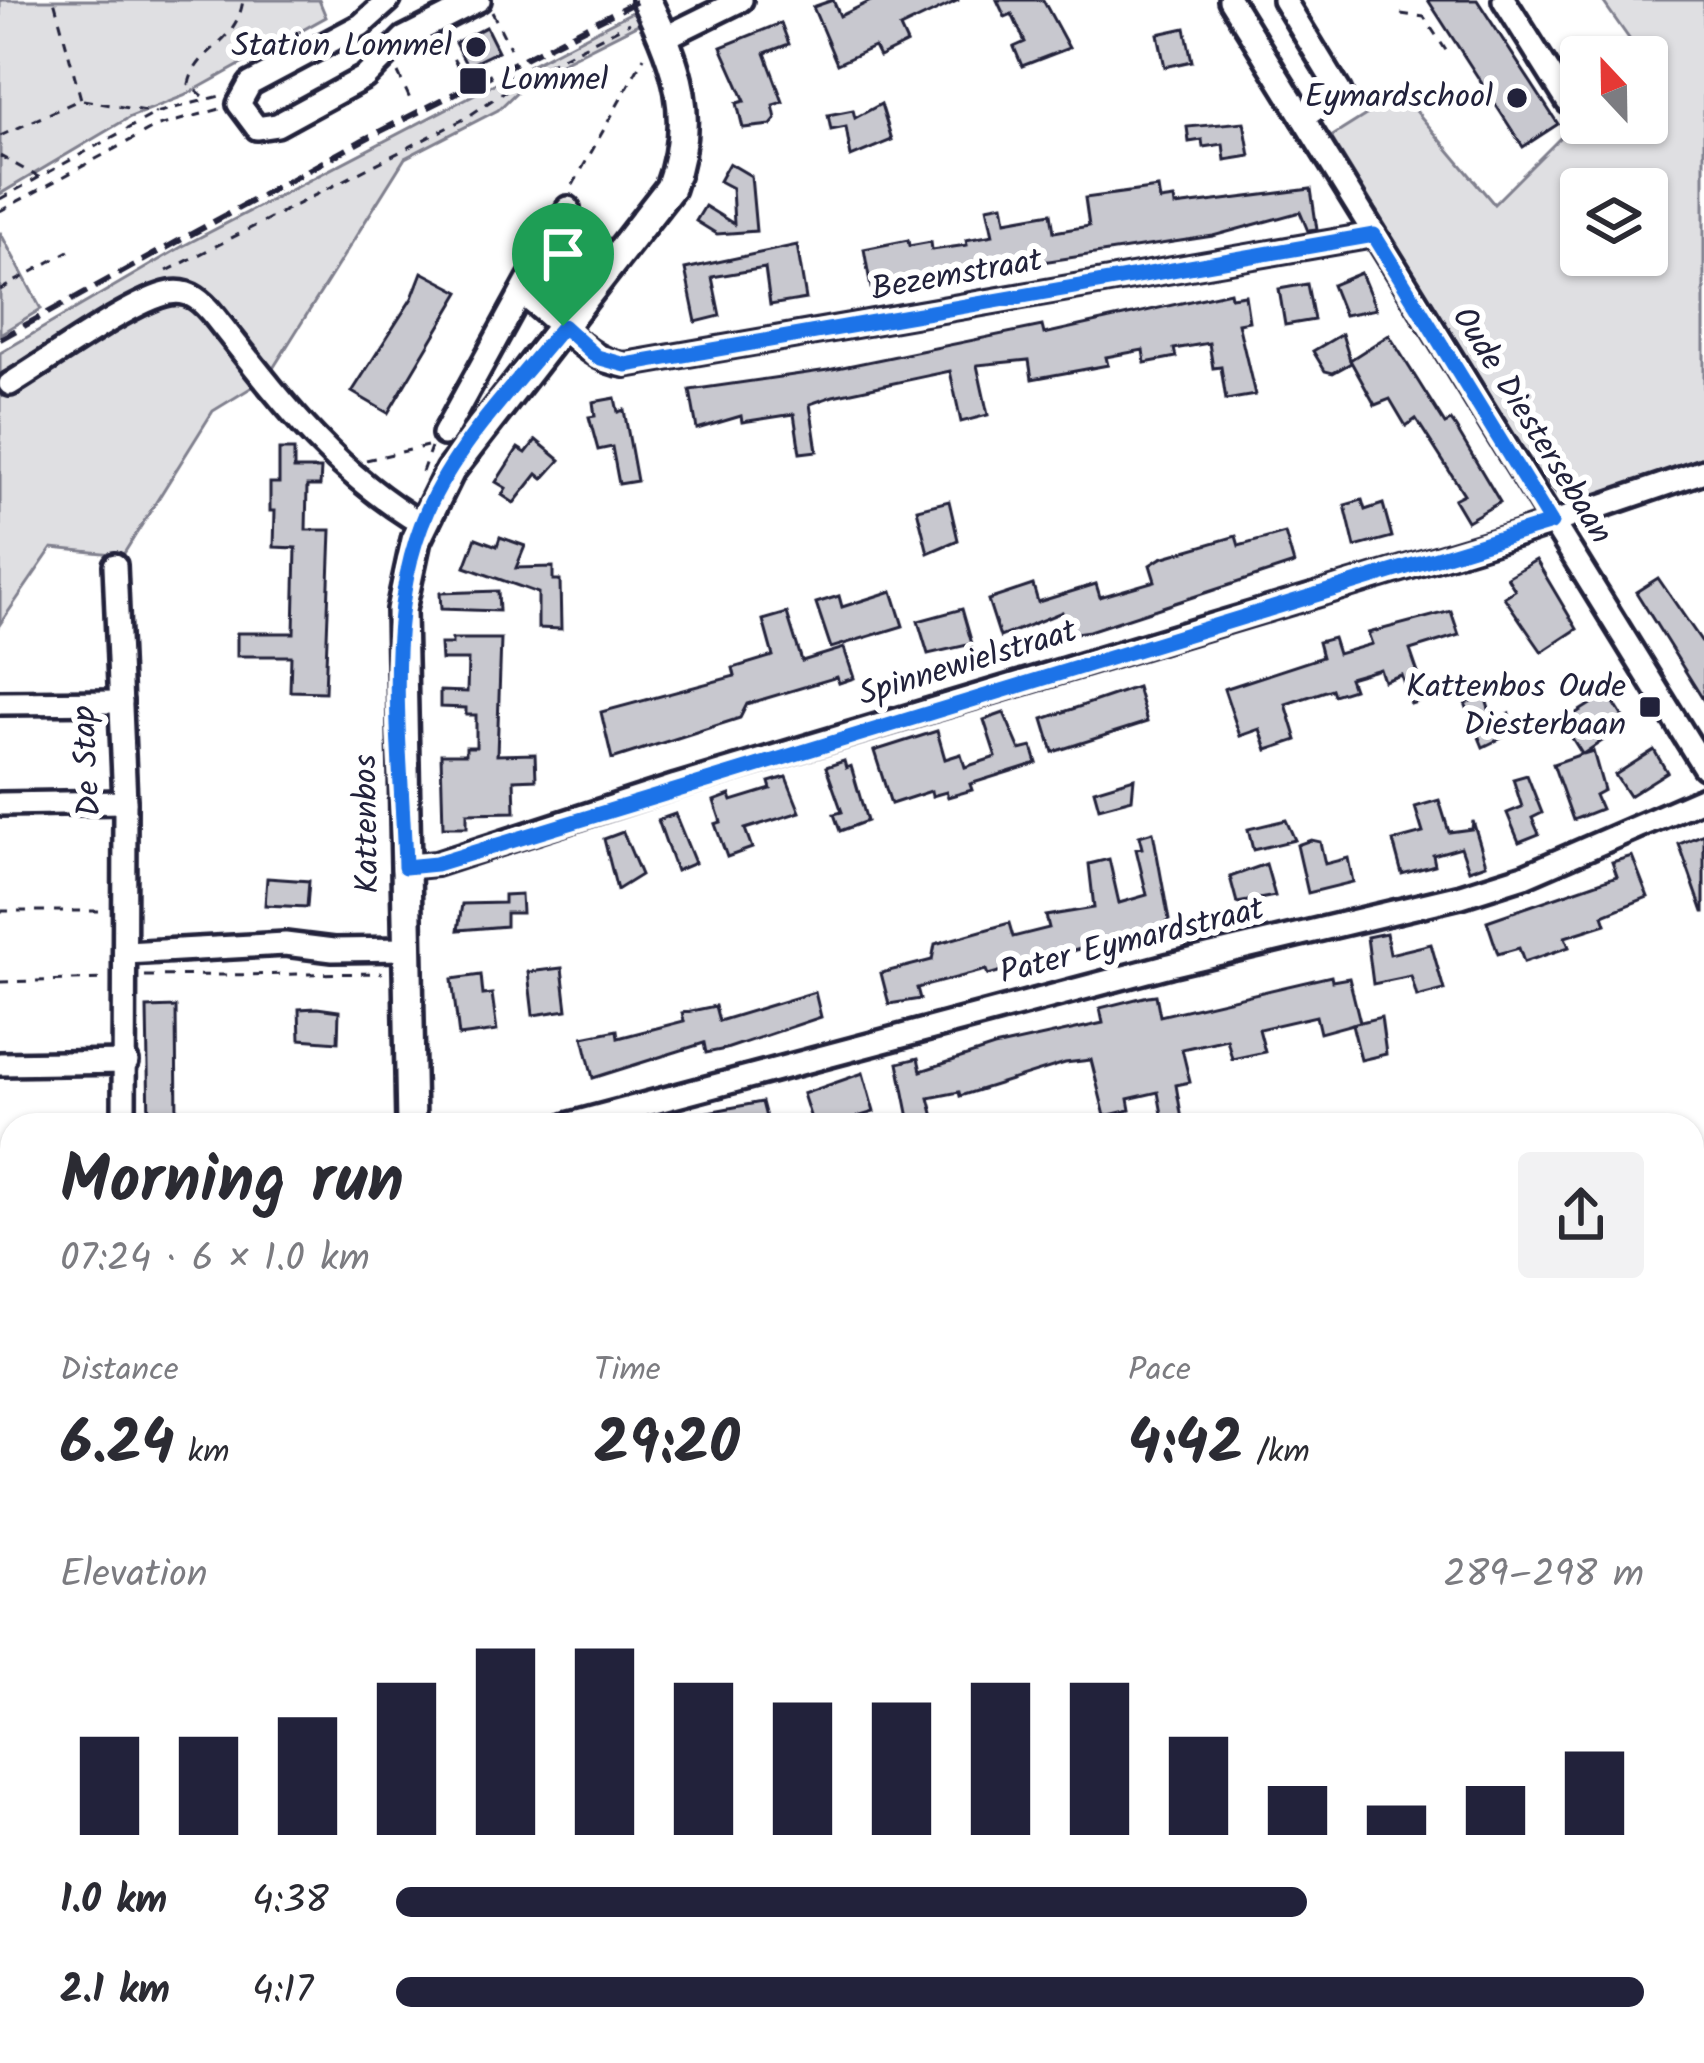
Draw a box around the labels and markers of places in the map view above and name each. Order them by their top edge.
place label: Station Lommel [231,21,452,74]
marker: Station Lommel [463,34,489,60]
place label: Lommel [500,55,608,108]
marker: Lommel [457,65,489,97]
place label: Eymardschool [1305,72,1493,125]
marker: Eymardschool [1504,85,1530,111]
pin [512,203,614,326]
place label: Kattenbos Oude Diesterbaan [1406,662,1626,753]
marker: Kattenbos Oude Diesterbaan [1637,694,1663,720]

